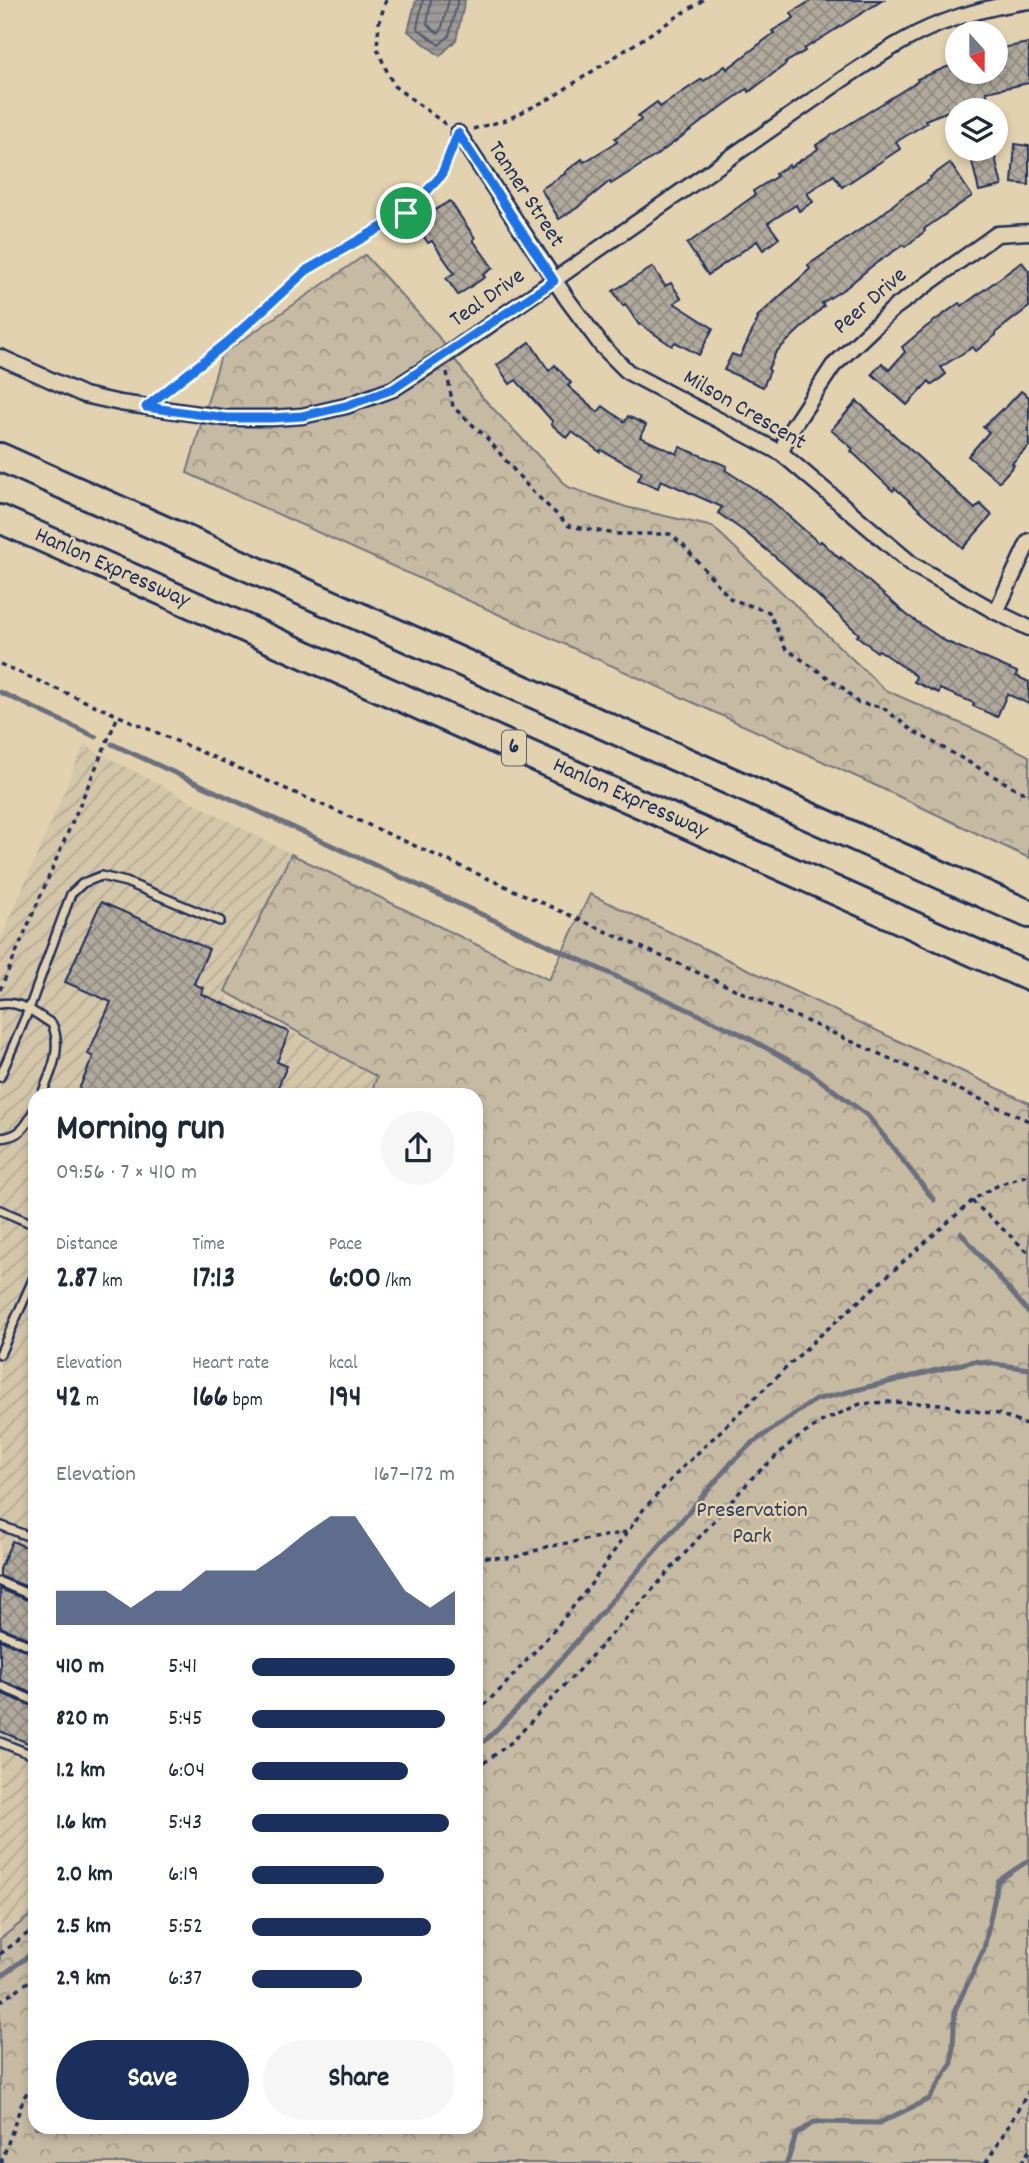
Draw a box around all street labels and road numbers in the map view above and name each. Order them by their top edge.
street label: Tanner Street [478,135,572,255]
street label: Peer Drive [827,260,915,344]
street label: Teal Drive [444,261,532,337]
street label: Milson Crescent [676,362,812,460]
street label: Hanlon Expressway [29,520,196,618]
road number: 6 [502,730,526,766]
street label: Hanlon Expressway [547,750,714,848]

